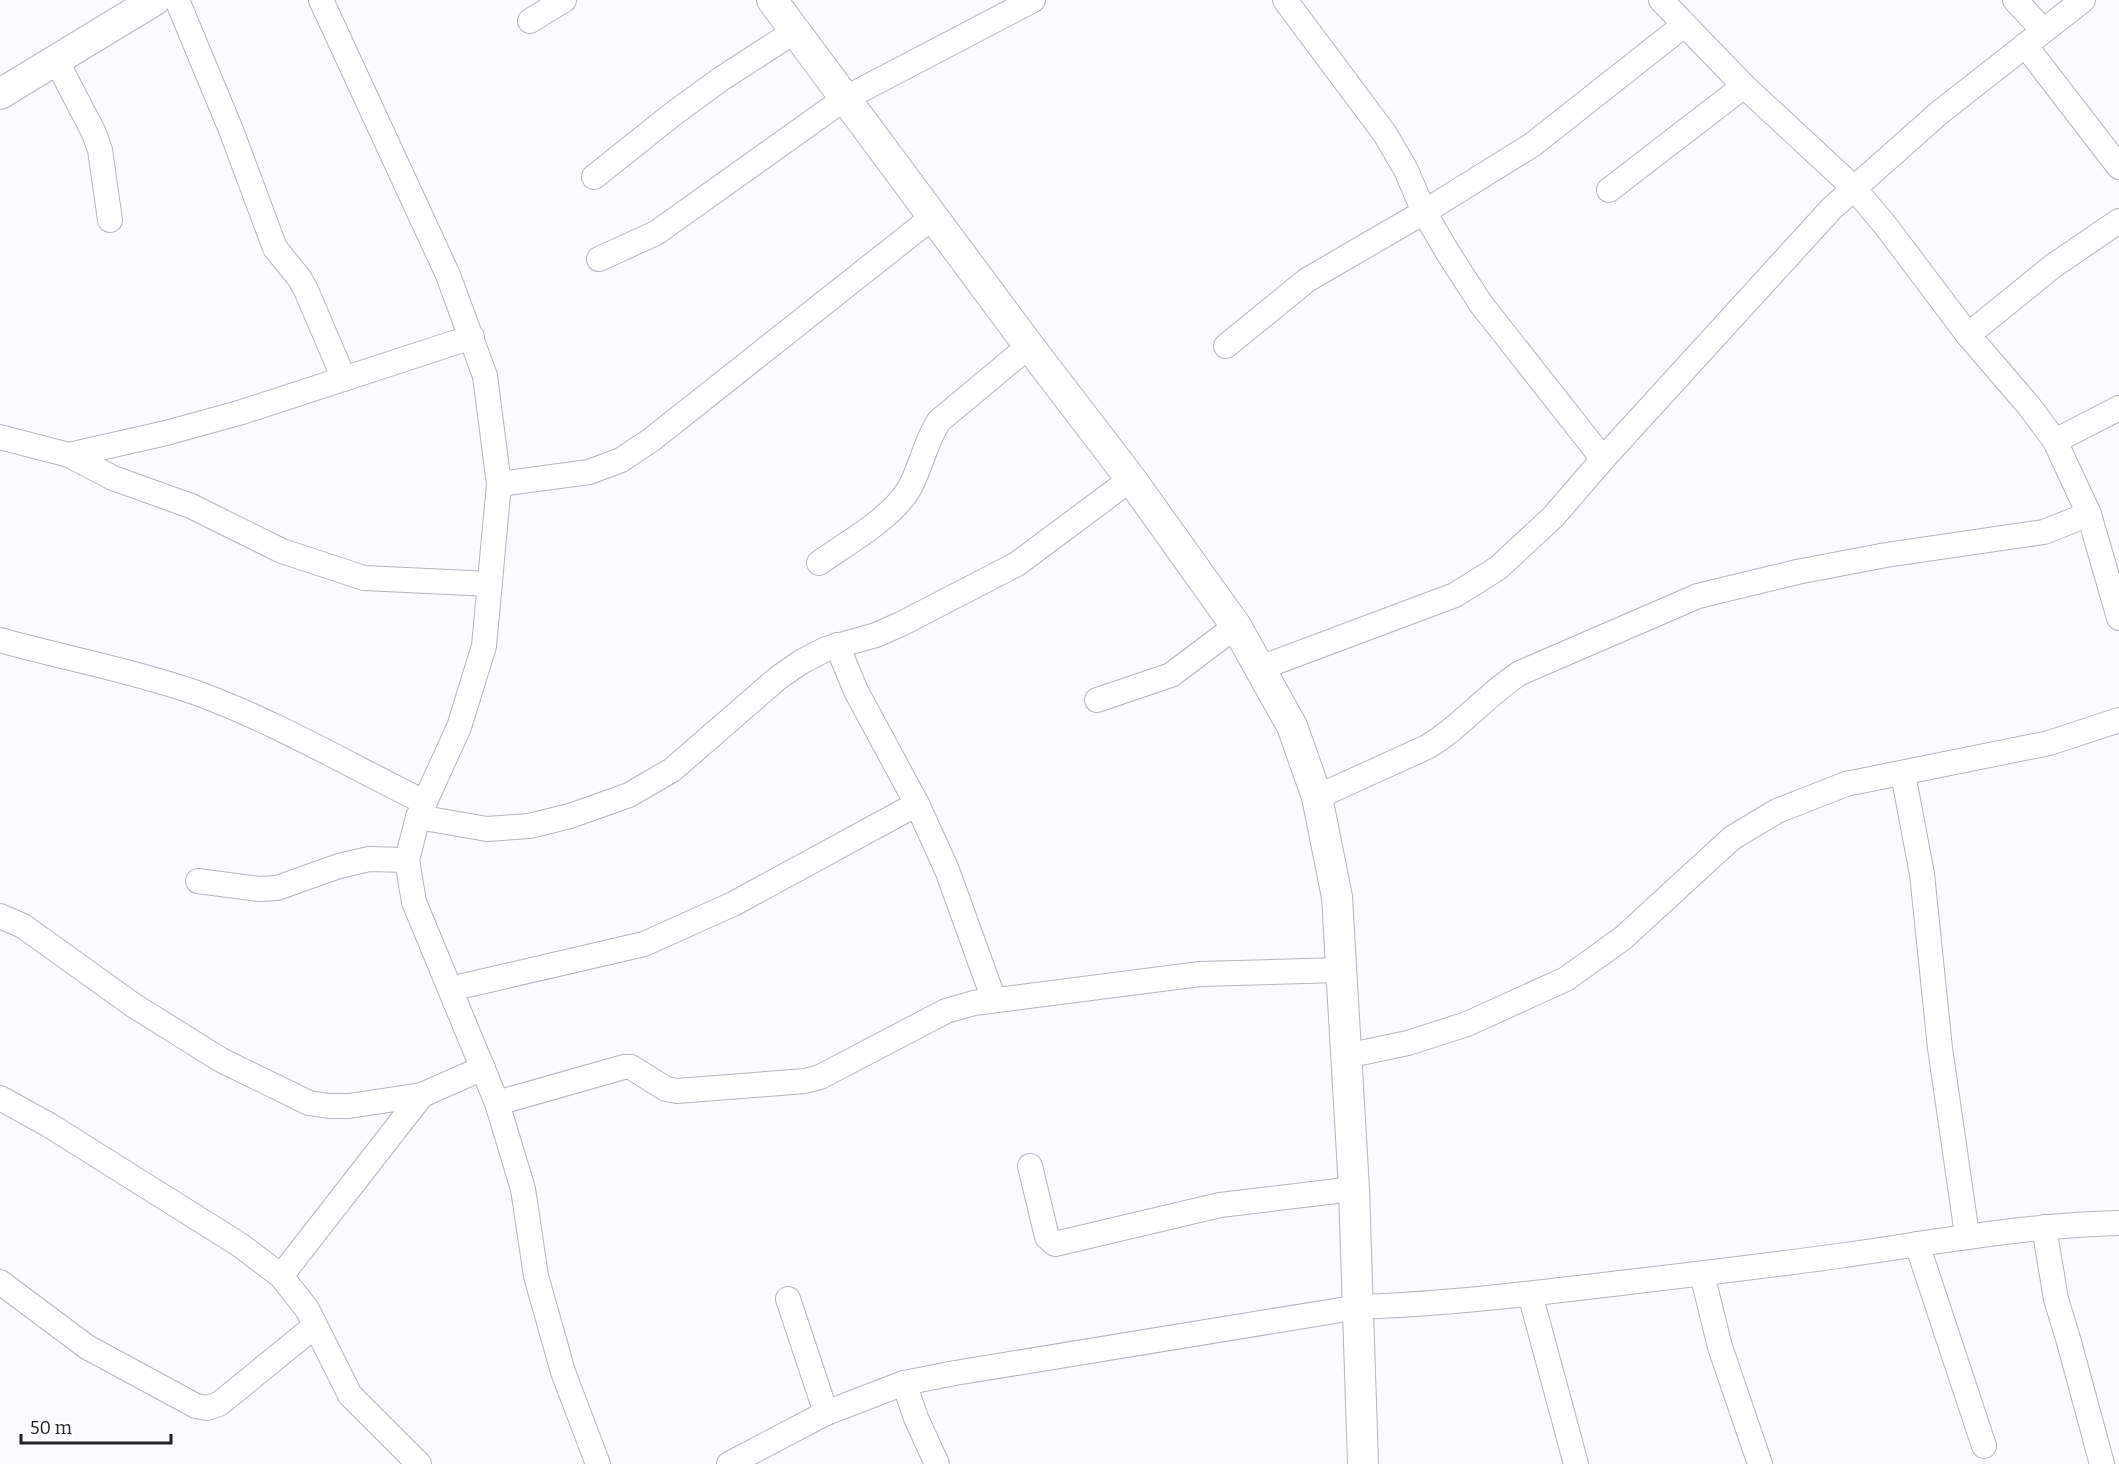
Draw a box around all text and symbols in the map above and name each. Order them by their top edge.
scale bar [21,1407,171,1445]
text: 50 m [30,1417,72,1439]

